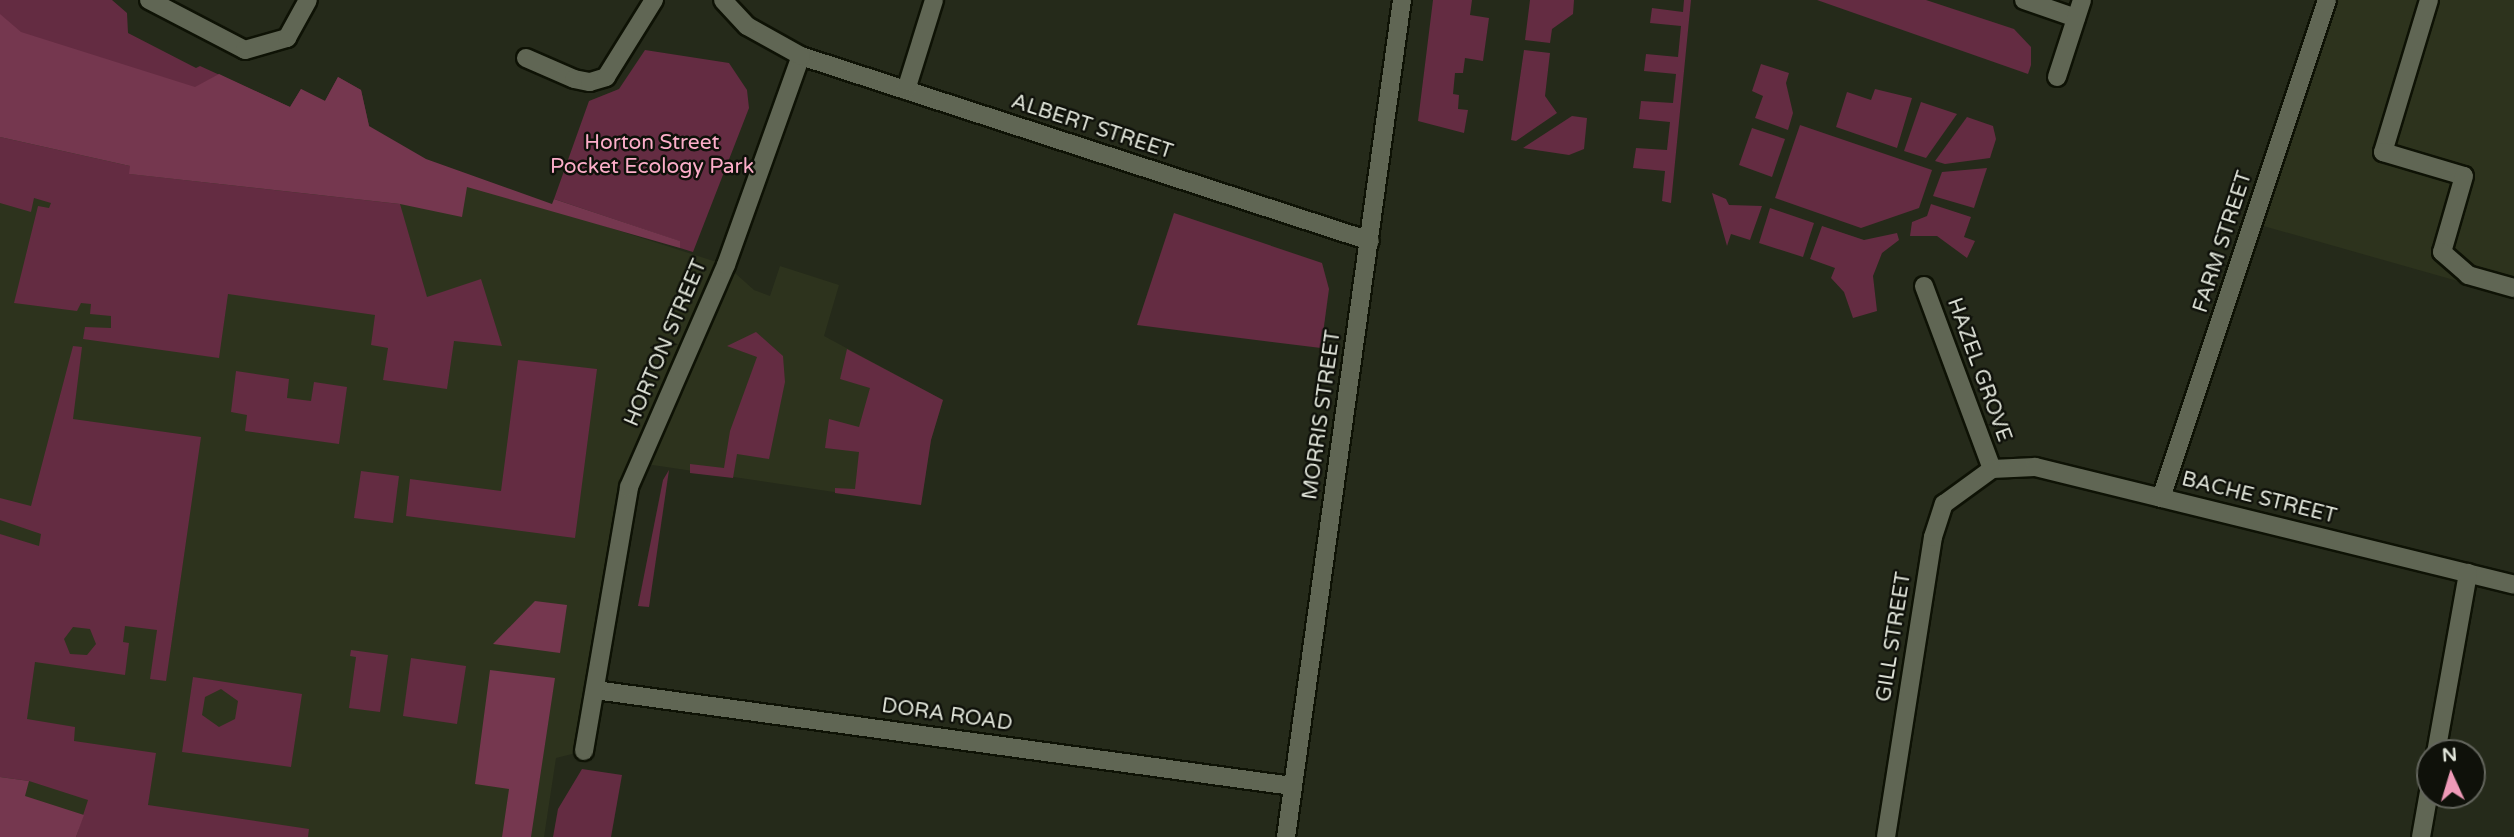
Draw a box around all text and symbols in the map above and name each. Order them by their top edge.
street label: ALBERT STREET [1008,89,1176,165]
park label: Horton Street Pocket Ecology Park [550,130,754,180]
street label: FARM STREET [2188,168,2258,316]
street label: HORTON STREET [619,256,713,430]
street label: HAZEL GROVE [1941,295,2017,445]
street label: MORRIS STREET [1298,329,1346,501]
street label: BACHE STREET [2179,467,2339,529]
street label: GILL STREET [1871,570,1917,704]
street label: DORA ROAD [880,693,1014,737]
north arrow [2416,739,2486,809]
text: N [2441,744,2458,767]

